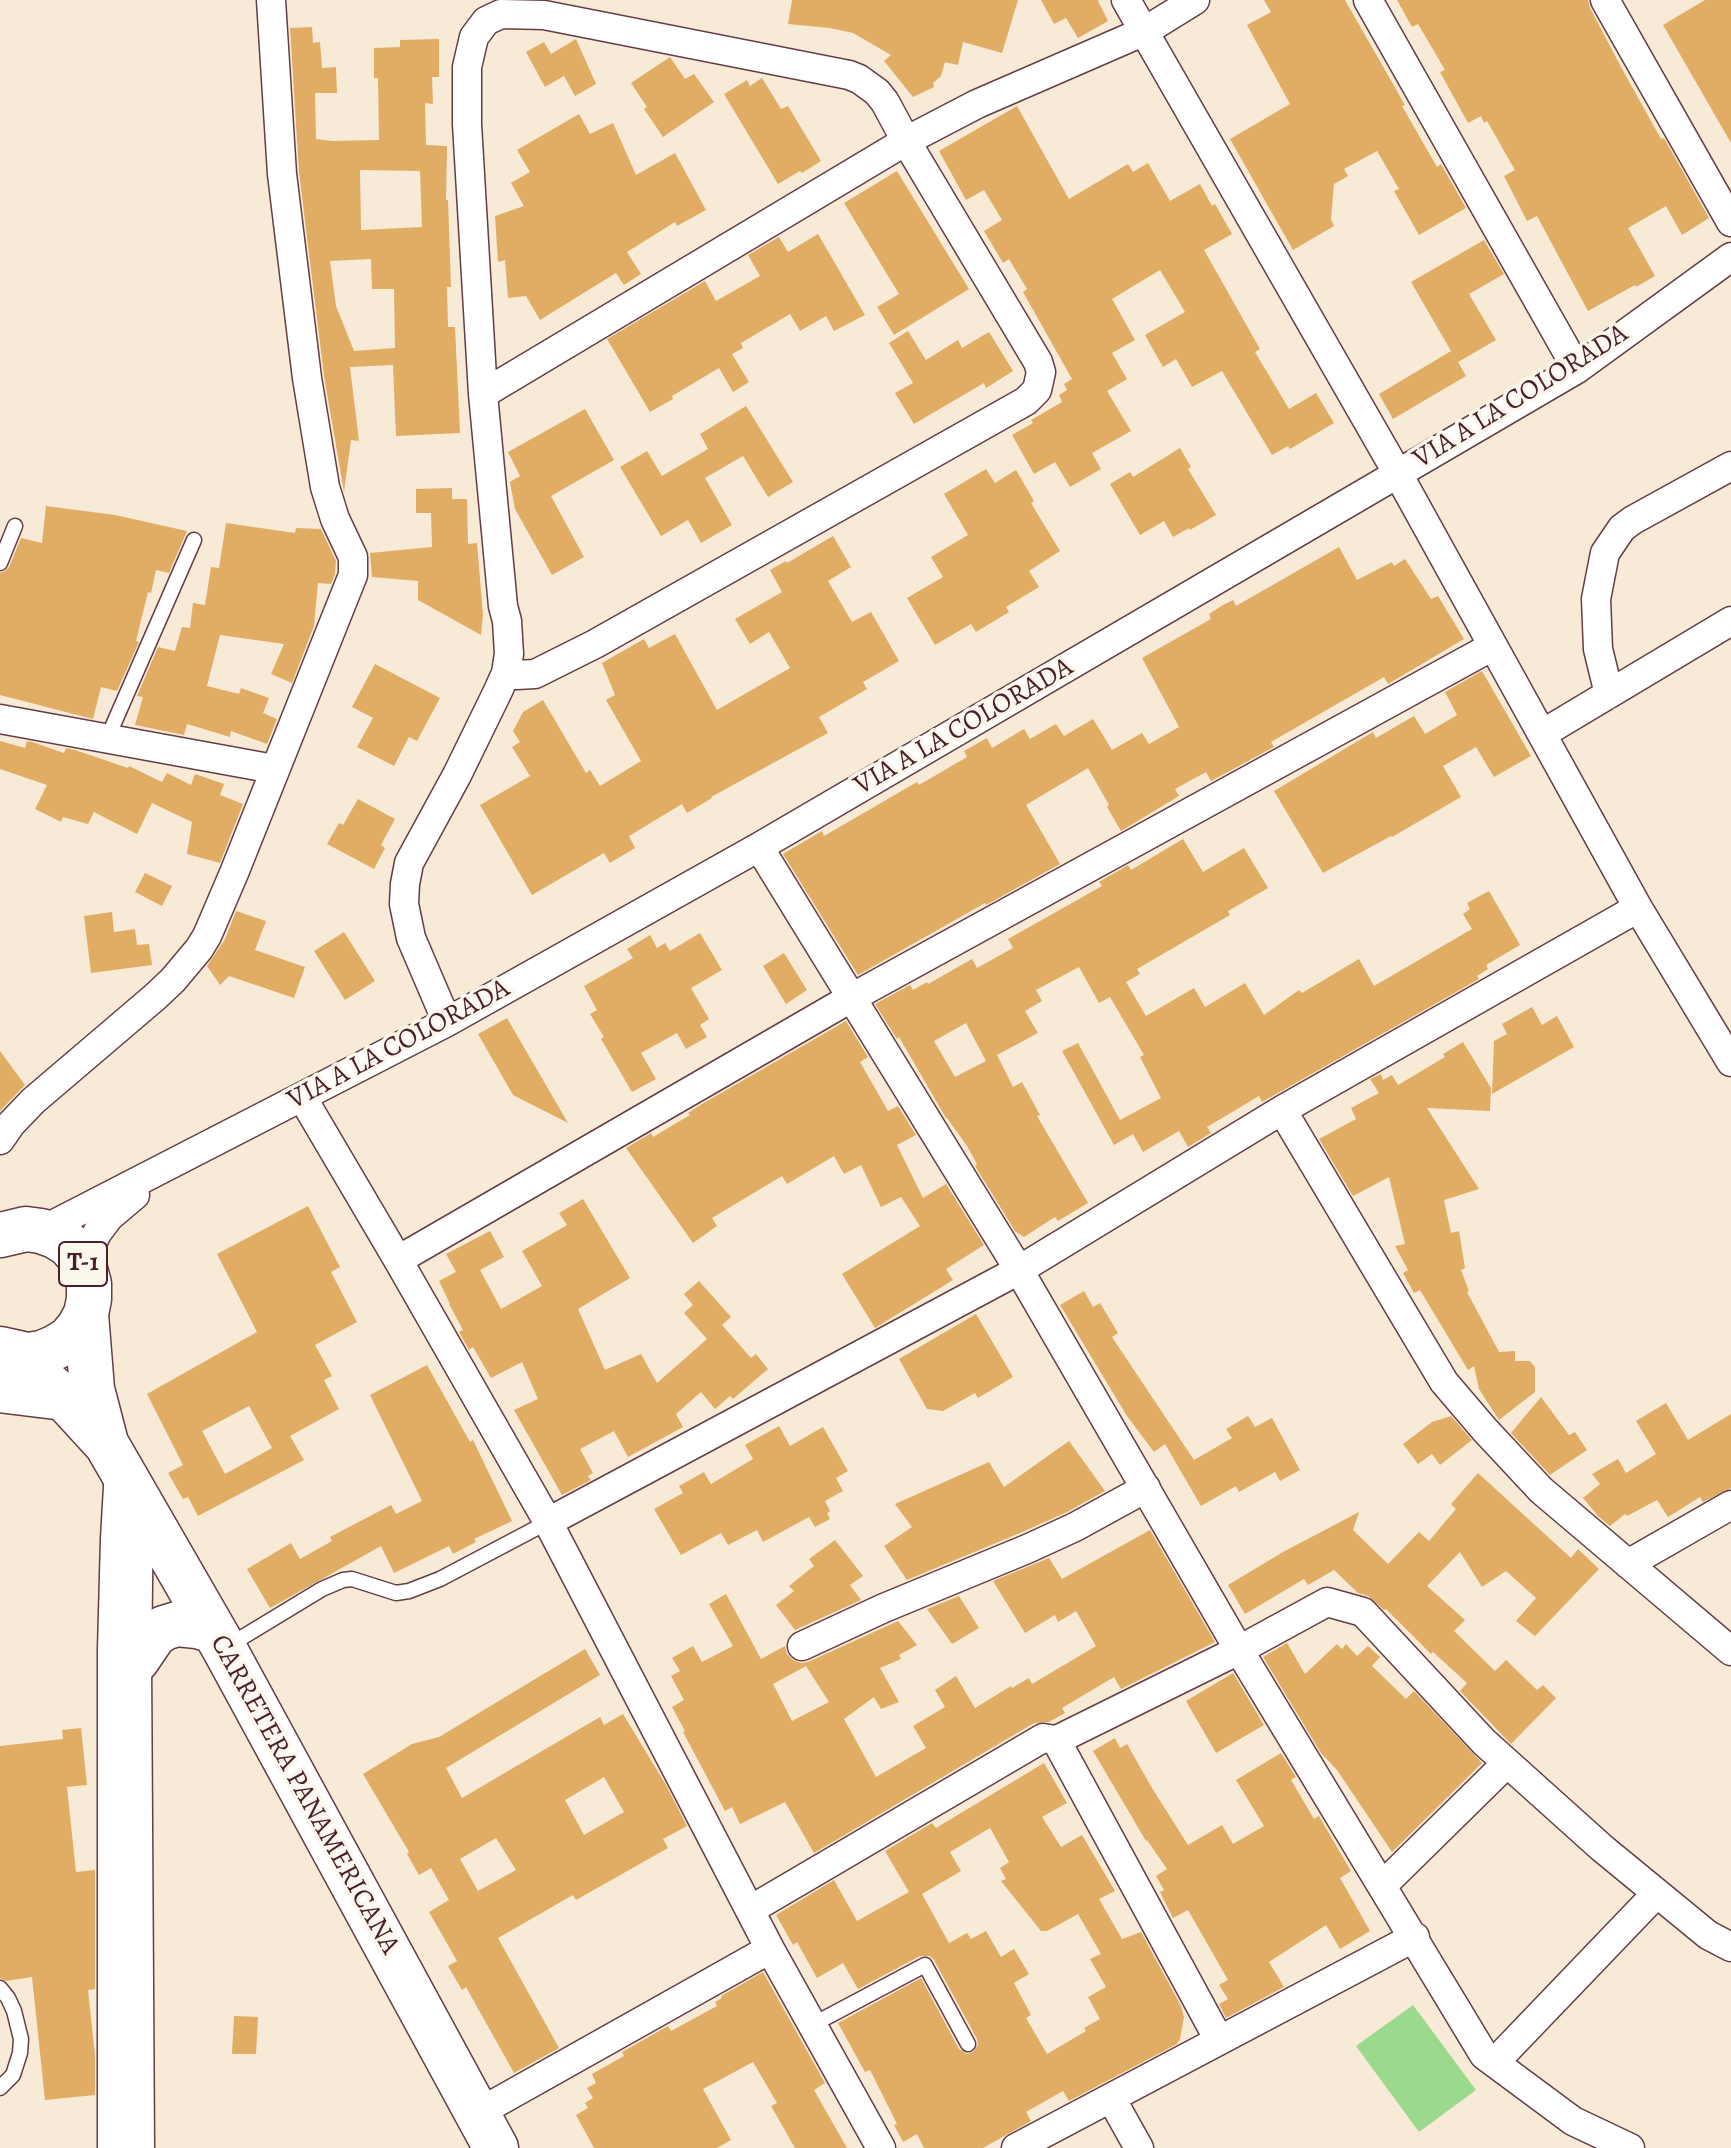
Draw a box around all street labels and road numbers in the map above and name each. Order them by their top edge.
street label: VIA A LA COLORADA [1407,317,1635,477]
street label: VIA A LA COLORADA [849,651,1079,803]
street label: VIA A LA COLORADA [282,972,516,1118]
road number: T-1 [59,1242,107,1286]
street label: CARRETERA PANAMERICANA [202,1629,406,1961]

